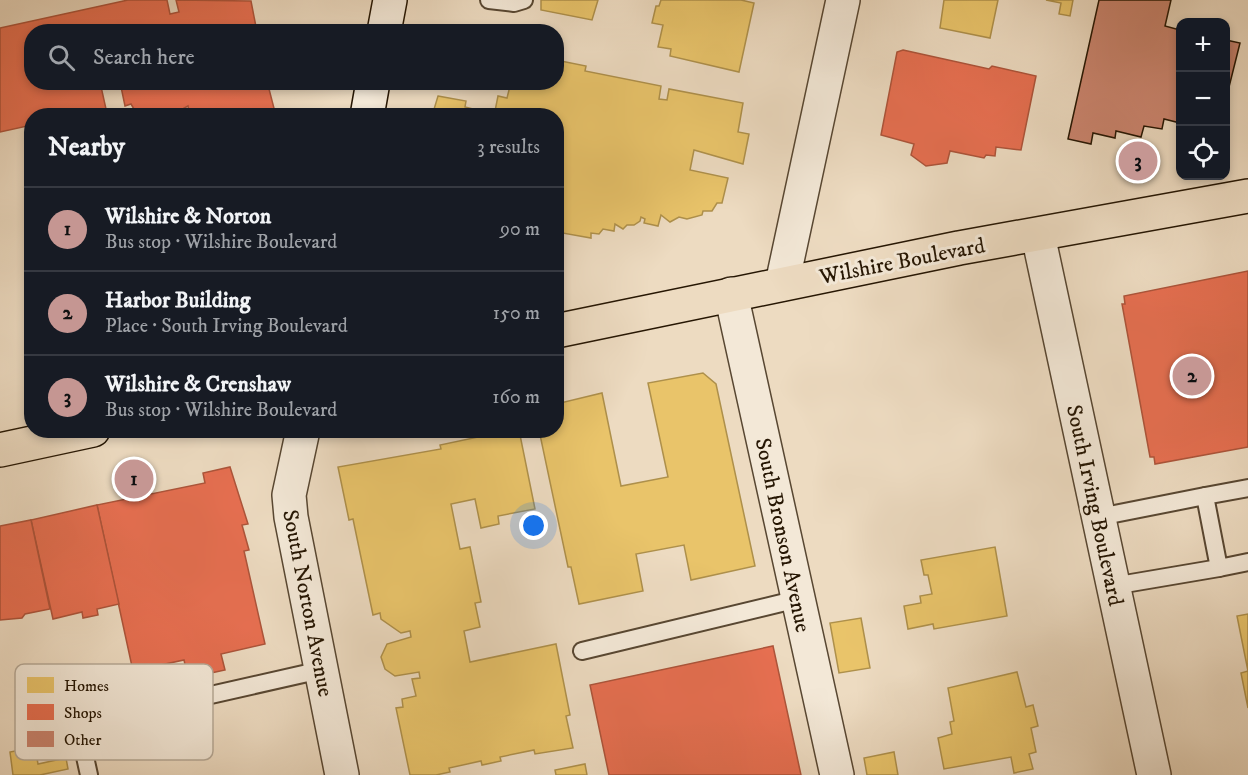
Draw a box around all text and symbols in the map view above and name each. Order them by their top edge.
map controls [1176,18,1230,180]
button: + [1176,18,1230,72]
search box [24,24,564,90]
icon: search [45,41,78,74]
text: Search here [93,44,195,71]
button: − [1176,72,1230,126]
button: locate [1176,126,1230,180]
text: Nearby [48,131,125,164]
text: 3 results [477,135,540,160]
pin: 3 [1118,138,1158,184]
text: Wilshire & Norton [105,203,271,230]
text: 1 [64,217,71,242]
text: 90 m [500,217,540,242]
text: Bus stop · Wilshire Boulevard [105,230,337,255]
street label: Wilshire Boulevard [816,232,987,291]
text: Harbor Building [105,287,251,314]
text: 2 [63,301,72,326]
text: 150 m [493,301,540,326]
text: Place · South Irving Boulevard [105,314,348,339]
pin: 2 [1172,354,1212,398]
text: Wilshire & Crenshaw [105,371,291,398]
text: 3 [64,385,71,410]
text: 160 m [492,385,540,410]
text: Bus stop · Wilshire Boulevard [105,398,337,423]
street label: South Irving Boulevard [1060,402,1129,608]
street label: South Bronson Avenue [749,436,816,635]
pin: 1 [114,456,154,502]
street label: South Norton Avenue [276,507,339,699]
your location [519,511,548,540]
legend [15,664,213,760]
text: Homes [64,676,109,696]
text: Shops [64,703,102,723]
text: Other [64,730,101,750]

